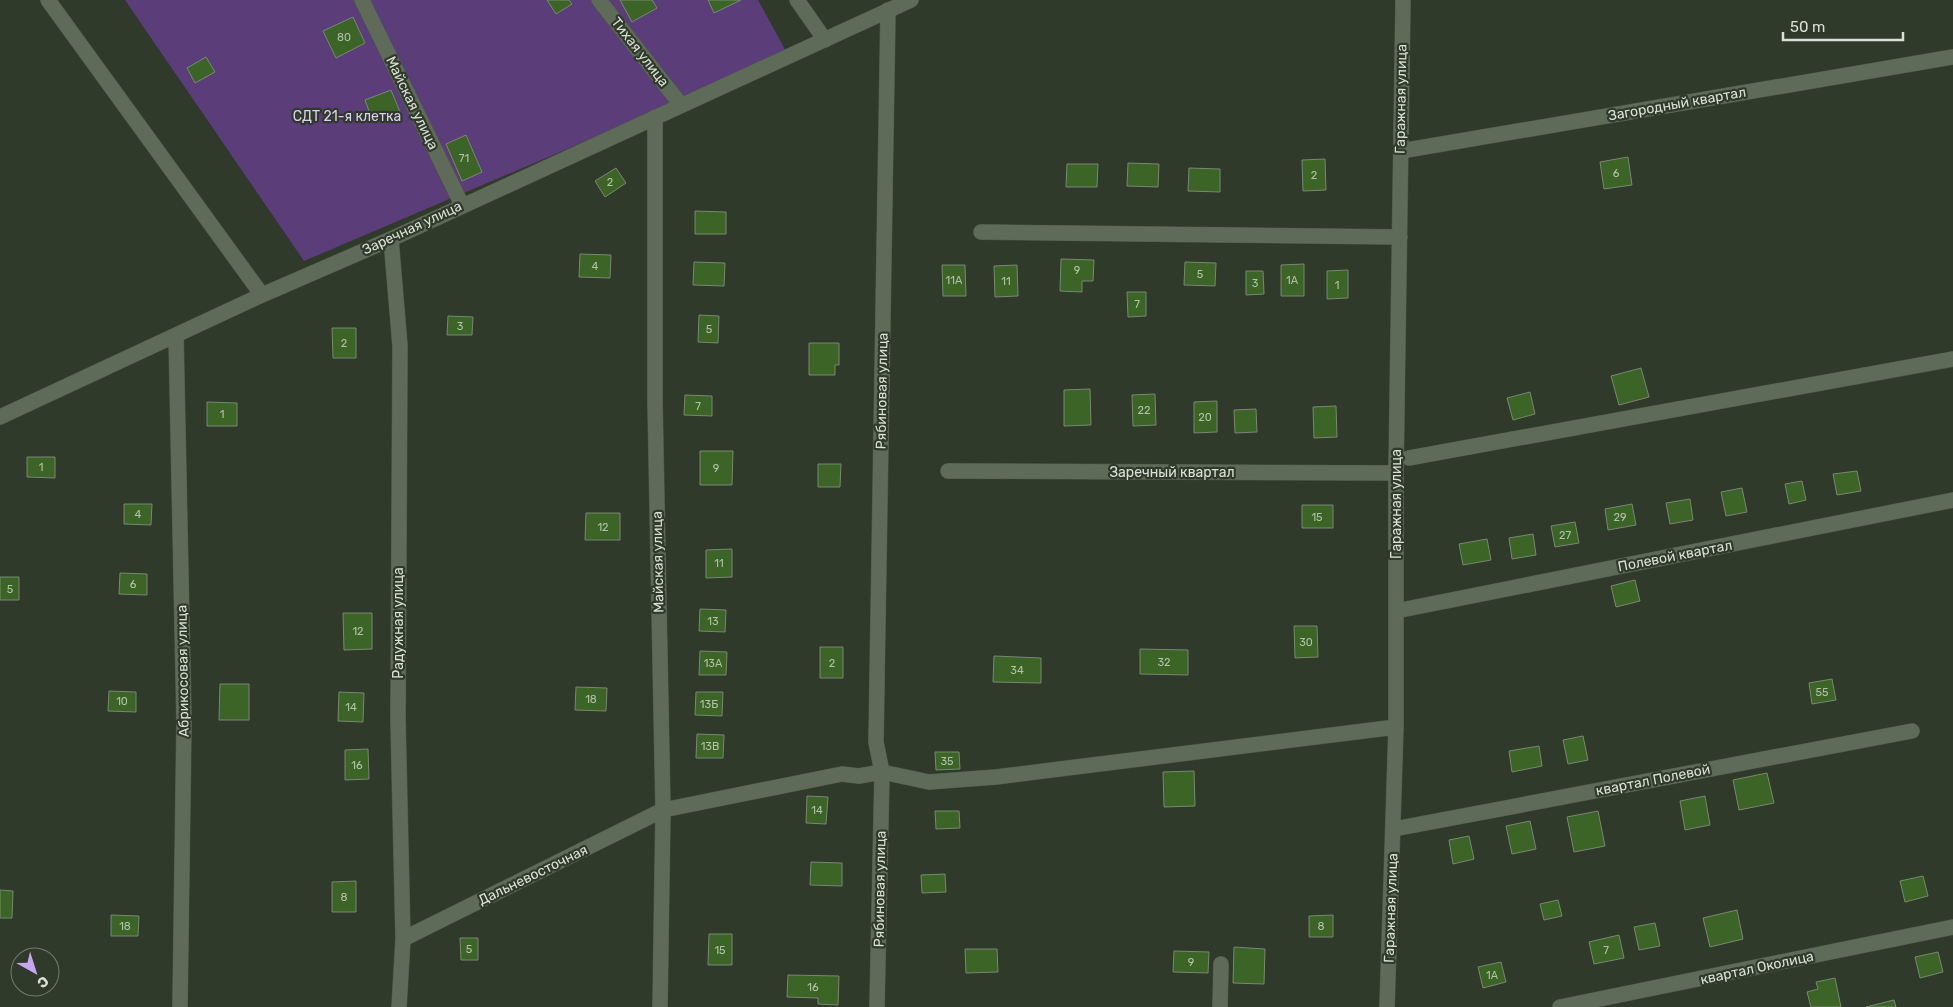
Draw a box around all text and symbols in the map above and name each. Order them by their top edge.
scale bar [1783,10,1903,42]
street label: Тихая улица [608,14,672,90]
text: 50 m [1790,18,1825,36]
house number: 80 [337,31,351,44]
street label: Гаражная улица [1392,44,1410,154]
street label: Майская улица [382,54,442,152]
street label: Загородный квартал [1607,83,1747,125]
park label: СДТ 21-я клетка [293,108,401,125]
house number: 71 [459,152,469,165]
house number: 6 [1613,167,1620,180]
house number: 2 [1311,169,1317,182]
house number: 2 [607,176,613,189]
street label: Заречная улица [360,197,464,259]
house number: 4 [592,260,599,273]
house number: 9 [1074,264,1080,277]
house number: 5 [1197,268,1204,281]
house number: 11А [946,274,963,287]
house number: 1А [1286,274,1299,287]
house number: 11 [1001,275,1011,288]
house number: 3 [1252,277,1259,290]
house number: 1 [1335,279,1339,292]
house number: 7 [1134,298,1140,311]
house number: 3 [457,320,464,333]
house number: 5 [706,323,713,336]
street label: Рябиновая улица [872,332,892,450]
house number: 2 [341,337,347,350]
house number: 7 [695,400,701,413]
house number: 22 [1138,404,1150,417]
house number: 1 [220,408,224,421]
house number: 20 [1198,411,1212,424]
street label: Гаражная улица [1388,449,1405,559]
house number: 1 [39,461,43,474]
house number: 9 [713,462,719,475]
street label: Заречный квартал [1109,464,1235,481]
house number: 4 [135,508,142,521]
street label: Майская улица [649,511,667,613]
house number: 15 [1311,511,1323,524]
house number: 29 [1614,511,1626,524]
house number: 12 [597,521,609,534]
house number: 27 [1559,529,1571,542]
street label: Полевой квартал [1616,537,1734,575]
house number: 11 [714,557,724,570]
street label: Радужная улица [390,567,407,679]
house number: 6 [130,578,137,591]
house number: 5 [7,583,14,596]
street label: Абрикосовая улица [173,605,193,737]
house number: 13 [707,615,719,628]
house number: 12 [352,625,364,638]
house number: 30 [1299,636,1313,649]
house number: 32 [1157,656,1171,669]
house number: 13А [704,657,723,670]
house number: 2 [829,657,835,670]
house number: 34 [1010,664,1024,677]
house number: 55 [1815,686,1829,699]
house number: 18 [585,693,597,706]
house number: 10 [116,695,128,708]
house number: 13Б [700,698,718,711]
house number: 14 [345,701,357,714]
house number: 13В [701,740,719,753]
house number: 35 [940,755,954,768]
house number: 16 [351,759,363,772]
street label: квартал Полевой [1594,761,1712,799]
house number: 14 [811,804,823,817]
street label: Рябиновая улица [870,830,890,948]
street label: Дальневосточная [476,841,590,909]
street label: Гаражная улица [1381,853,1401,963]
house number: 8 [341,891,348,904]
house number: 18 [119,920,131,933]
house number: 8 [1318,920,1325,933]
house number: 5 [466,943,473,956]
house number: 15 [714,944,726,957]
house number: 7 [1603,944,1609,957]
north arrow [10,947,60,997]
street label: квартал Околица [1699,948,1815,988]
house number: 9 [1188,956,1194,969]
house number: 1А [1486,969,1499,982]
text: С [34,972,52,992]
house number: 16 [807,981,819,994]

